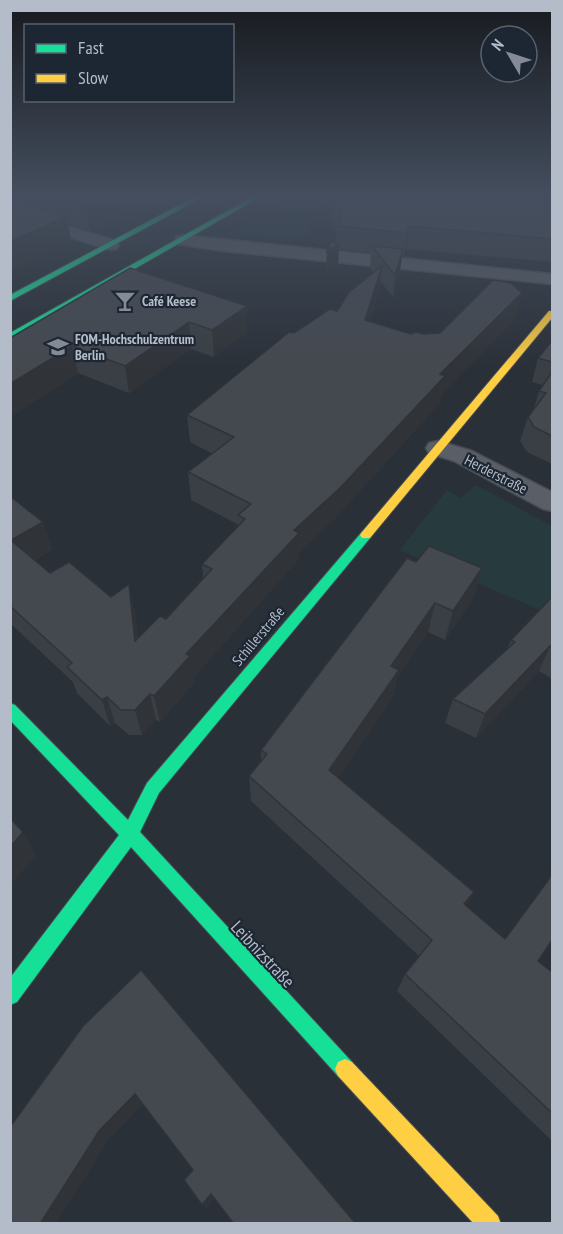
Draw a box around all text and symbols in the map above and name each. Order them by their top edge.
legend [24,24,234,102]
north arrow [479,24,539,84]
text: N [487,35,508,54]
text: Fast [78,36,104,59]
text: Slow [78,66,109,89]
bar icon: Café Keese [113,289,137,313]
place label: Café Keese [142,292,196,310]
place label: FOM-Hochschulzentrum Berlin [75,330,194,364]
school or university icon: FOM-Hochschulzentrum Berlin [46,335,70,359]
street label: Herderstraße [461,450,531,498]
street label: Schillerstraße [228,602,288,670]
street label: Leibnizstraße [226,916,300,992]

